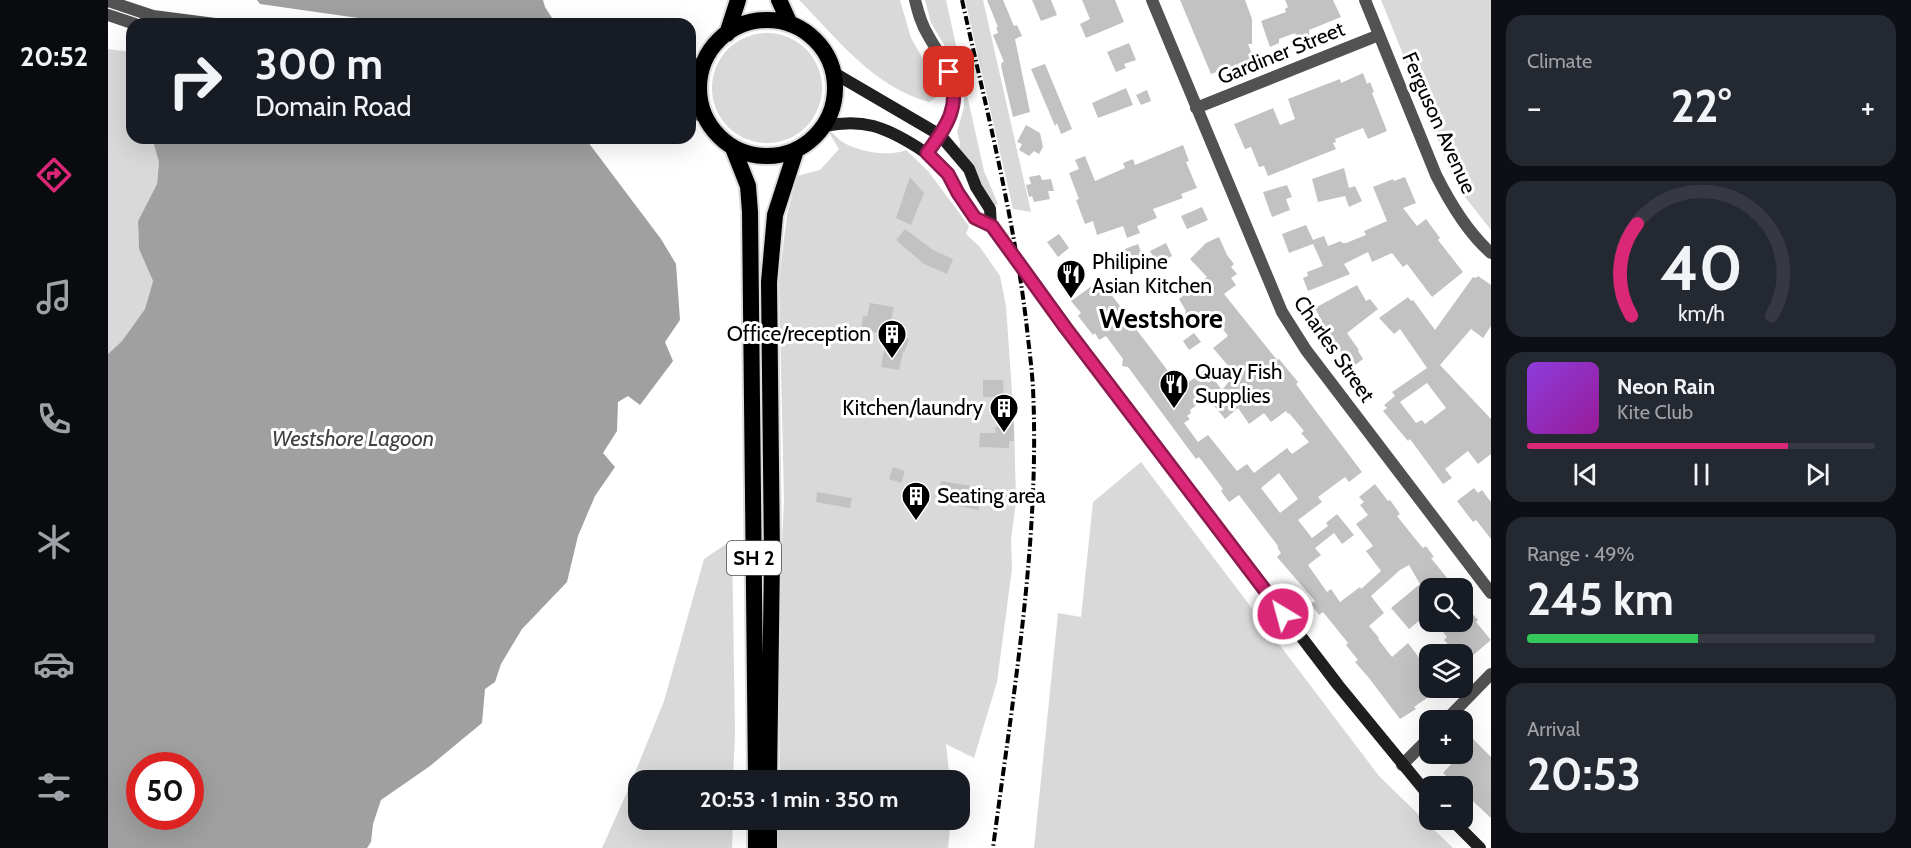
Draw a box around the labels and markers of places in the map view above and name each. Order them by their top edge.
pin [923,46,974,97]
place label: Philipine Asian Kitchen [1092,249,1212,298]
restaurant icon: Philipine Asian Kitchen [1055,258,1087,300]
building icon: Office/reception [876,318,908,360]
place label: Office/reception [727,321,871,346]
place label: Quay Fish Supplies [1195,359,1282,408]
restaurant icon: Quay Fish Supplies [1158,368,1190,410]
building icon: Kitchen/laundry [988,392,1020,434]
place label: Kitchen/laundry [842,395,983,420]
building icon: Seating area [900,480,932,522]
place label: Seating area [937,483,1046,508]

